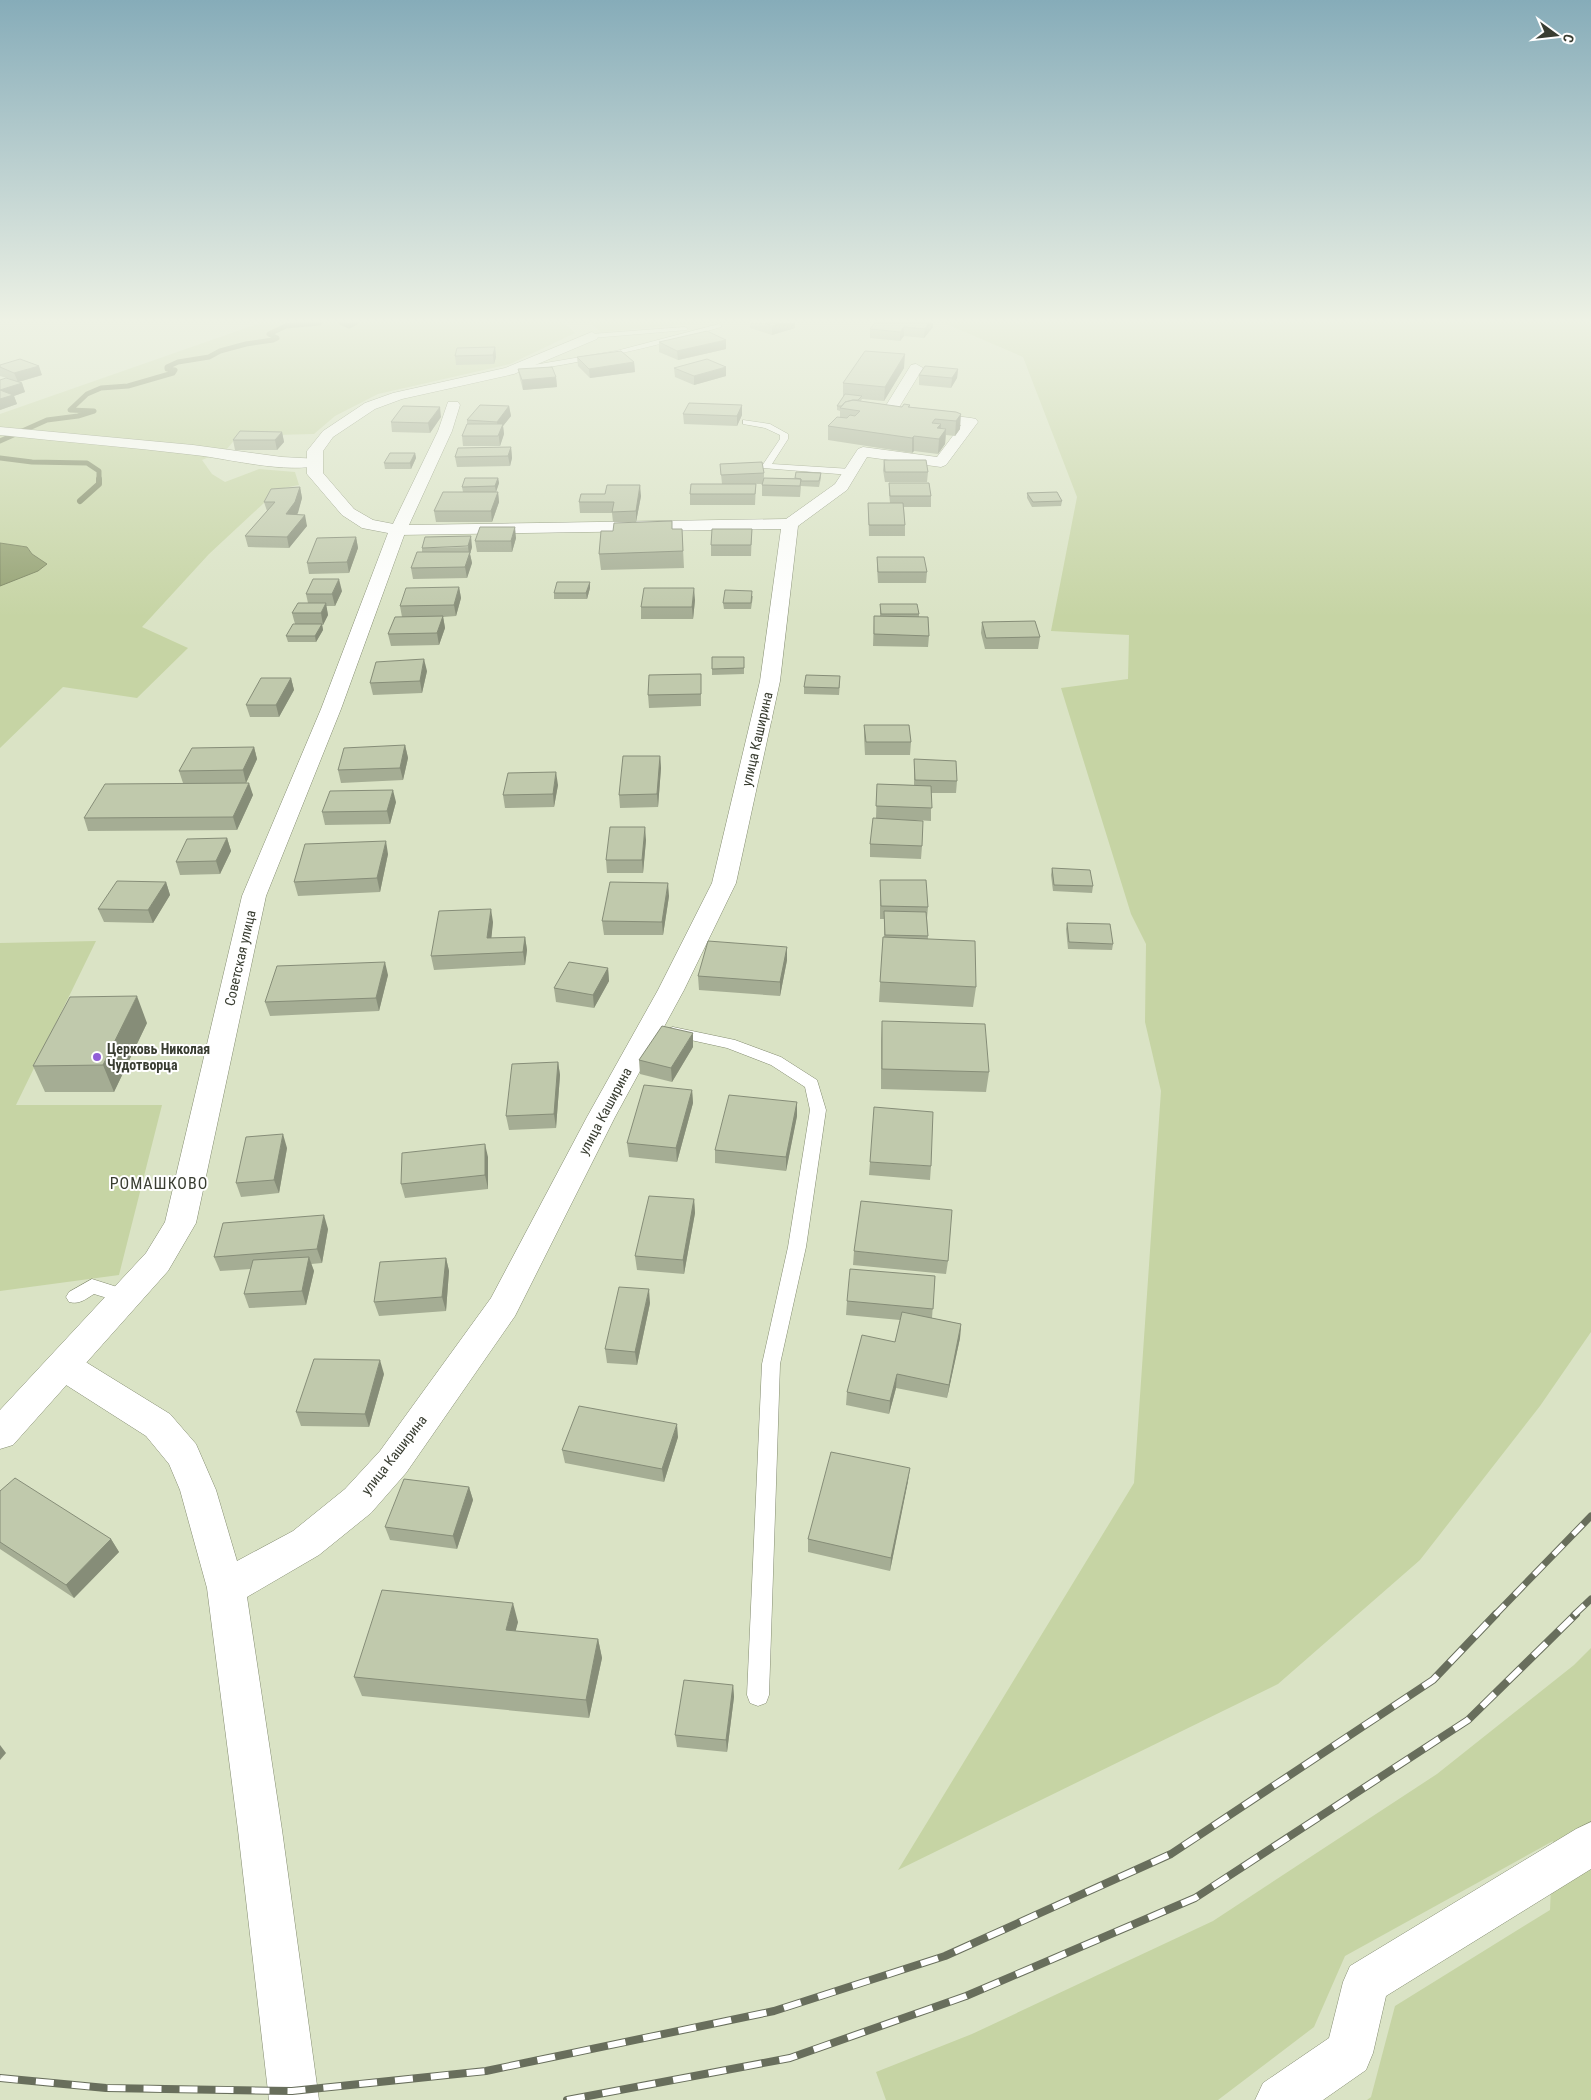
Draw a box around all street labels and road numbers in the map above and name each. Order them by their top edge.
street label: улица Каширина [738,690,776,788]
street label: Советская улица [221,909,259,1007]
street label: улица Каширина [575,1065,635,1157]
street label: улица Каширина [358,1412,430,1498]

